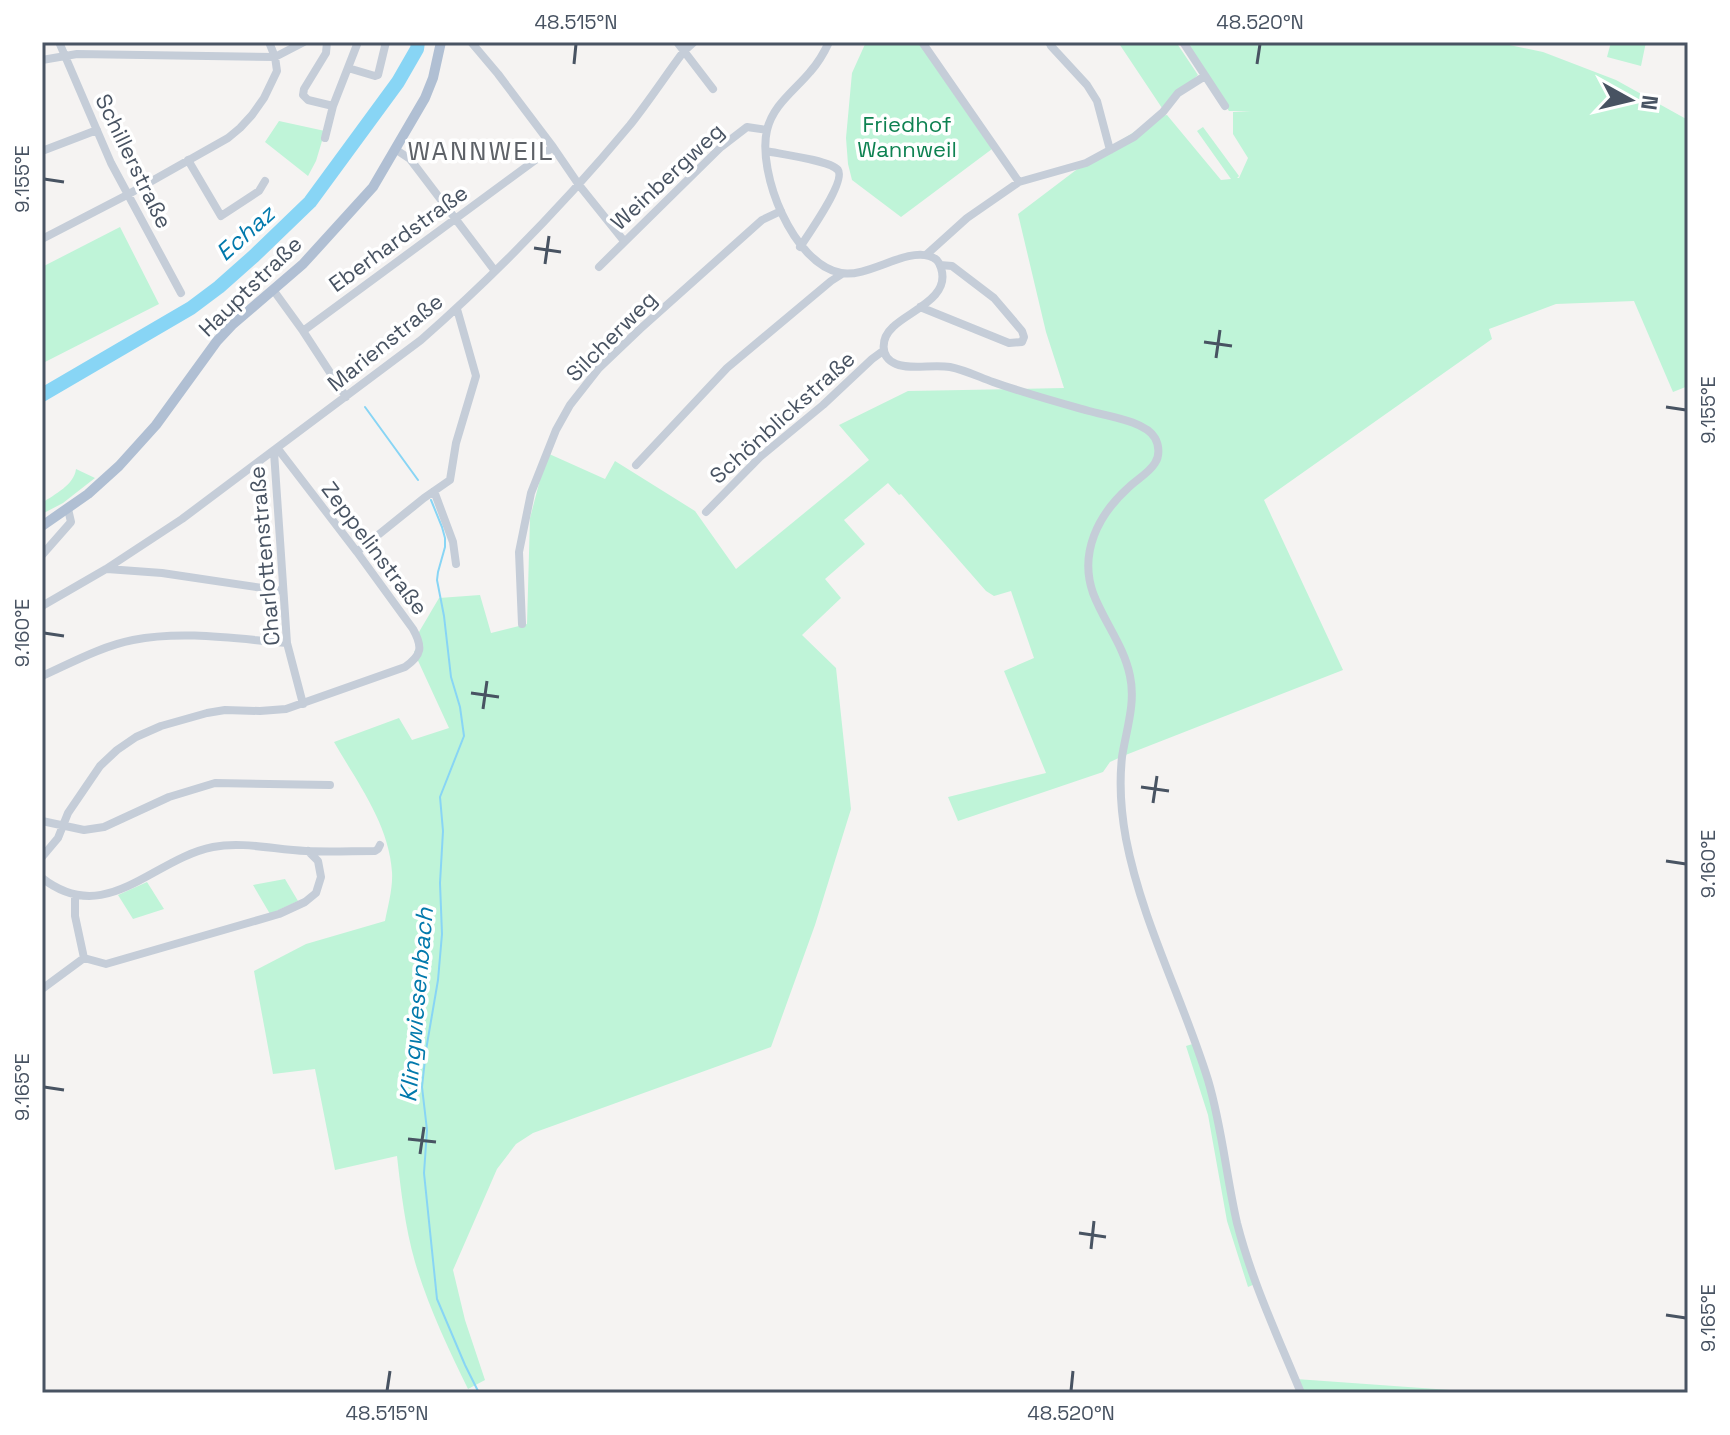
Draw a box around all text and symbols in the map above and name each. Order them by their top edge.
text: 48.515°N [535,9,617,35]
text: 48.520°N [1216,9,1304,35]
north arrow [1590,60,1670,140]
street label: Schillerstraße [89,89,179,233]
text: N [1635,94,1665,112]
park label: Friedhof Wannweil [857,110,957,163]
street label: Weinbergweg [605,116,729,236]
district label: WANNWEIL [408,134,554,168]
text: 9.155°E [9,145,35,213]
street label: Eberhardstraße [323,178,473,298]
water label: Echaz [209,197,282,268]
street label: Hauptstraße [192,230,308,342]
street label: Silcherweg [560,285,662,387]
street label: Marienstraße [321,287,449,397]
street label: Schönblickstraße [704,344,860,490]
text: 9.155°E [1695,376,1721,444]
street label: Charlottenstraße [242,465,286,647]
street label: Zeppelinstraße [316,476,434,620]
text: 9.160°E [9,599,35,667]
text: 9.160°E [1695,830,1721,898]
water label: Klingwiesenbach [392,905,440,1104]
text: 9.165°E [9,1053,35,1121]
text: 9.165°E [1695,1284,1721,1352]
text: 48.515°N [346,1400,428,1426]
text: 48.520°N [1027,1400,1115,1426]

